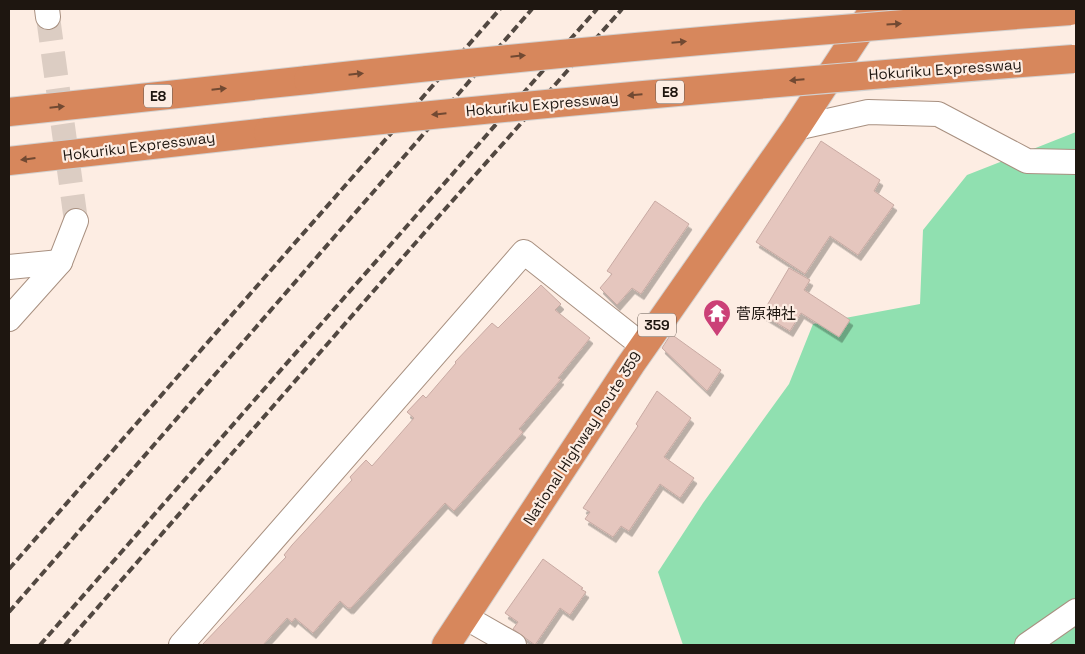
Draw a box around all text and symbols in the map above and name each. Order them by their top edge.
one-way arrow [886,20,902,28]
one-way arrow [672,38,688,46]
one-way arrow [510,52,526,60]
street label: Hokuriku Expressway [868,54,1022,84]
one-way arrow [348,70,364,78]
one-way arrow [789,76,805,84]
road number: E8 [656,80,684,104]
road number: E8 [144,84,172,108]
one-way arrow [211,85,227,93]
street label: Hokuriku Expressway [465,88,619,120]
one-way arrow [627,91,643,99]
one-way arrow [50,103,66,111]
one-way arrow [431,110,447,118]
street label: Hokuriku Expressway [62,127,216,165]
one-way arrow [20,155,36,163]
temple icon: 菅原神社 [702,298,732,337]
place label: 菅原神社 [736,304,796,323]
road number: 359 [638,314,676,336]
street label: National Highway Route 359 [519,348,645,528]

